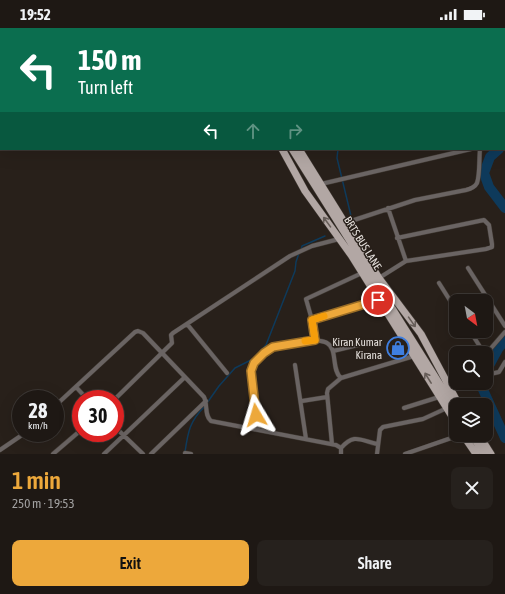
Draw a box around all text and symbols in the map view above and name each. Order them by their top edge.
text: 19:52 [20,6,51,23]
icon: left [12,44,64,96]
text: 150 m [78,44,141,76]
text: Turn left [78,77,133,98]
icon: left [200,120,222,142]
icon: ahead [242,120,264,142]
icon: right [284,120,306,142]
street label: BRTS BUS LANE [342,214,384,272]
one-way arrow [323,217,331,228]
pin [361,283,395,317]
icon: arrive [367,289,389,311]
north arrow [449,294,493,338]
map controls [449,294,493,442]
one-way arrow [408,316,417,327]
shop icon: Kiran Kumar Kirana [385,335,411,361]
place label: Kiran Kumar Kirana [332,336,383,361]
button: search [449,346,493,390]
one-way arrow [423,372,431,384]
speed limit sign: 30 [72,390,124,442]
position arrow [235,394,277,436]
button: layers [449,398,493,442]
text: 28 [29,399,47,422]
text: km/h [28,420,48,431]
text: 1 min [12,467,61,494]
button: close [451,467,493,509]
text: 250 m · 19:53 [12,496,75,511]
button: Exit [12,540,249,586]
button: Share [257,540,493,586]

